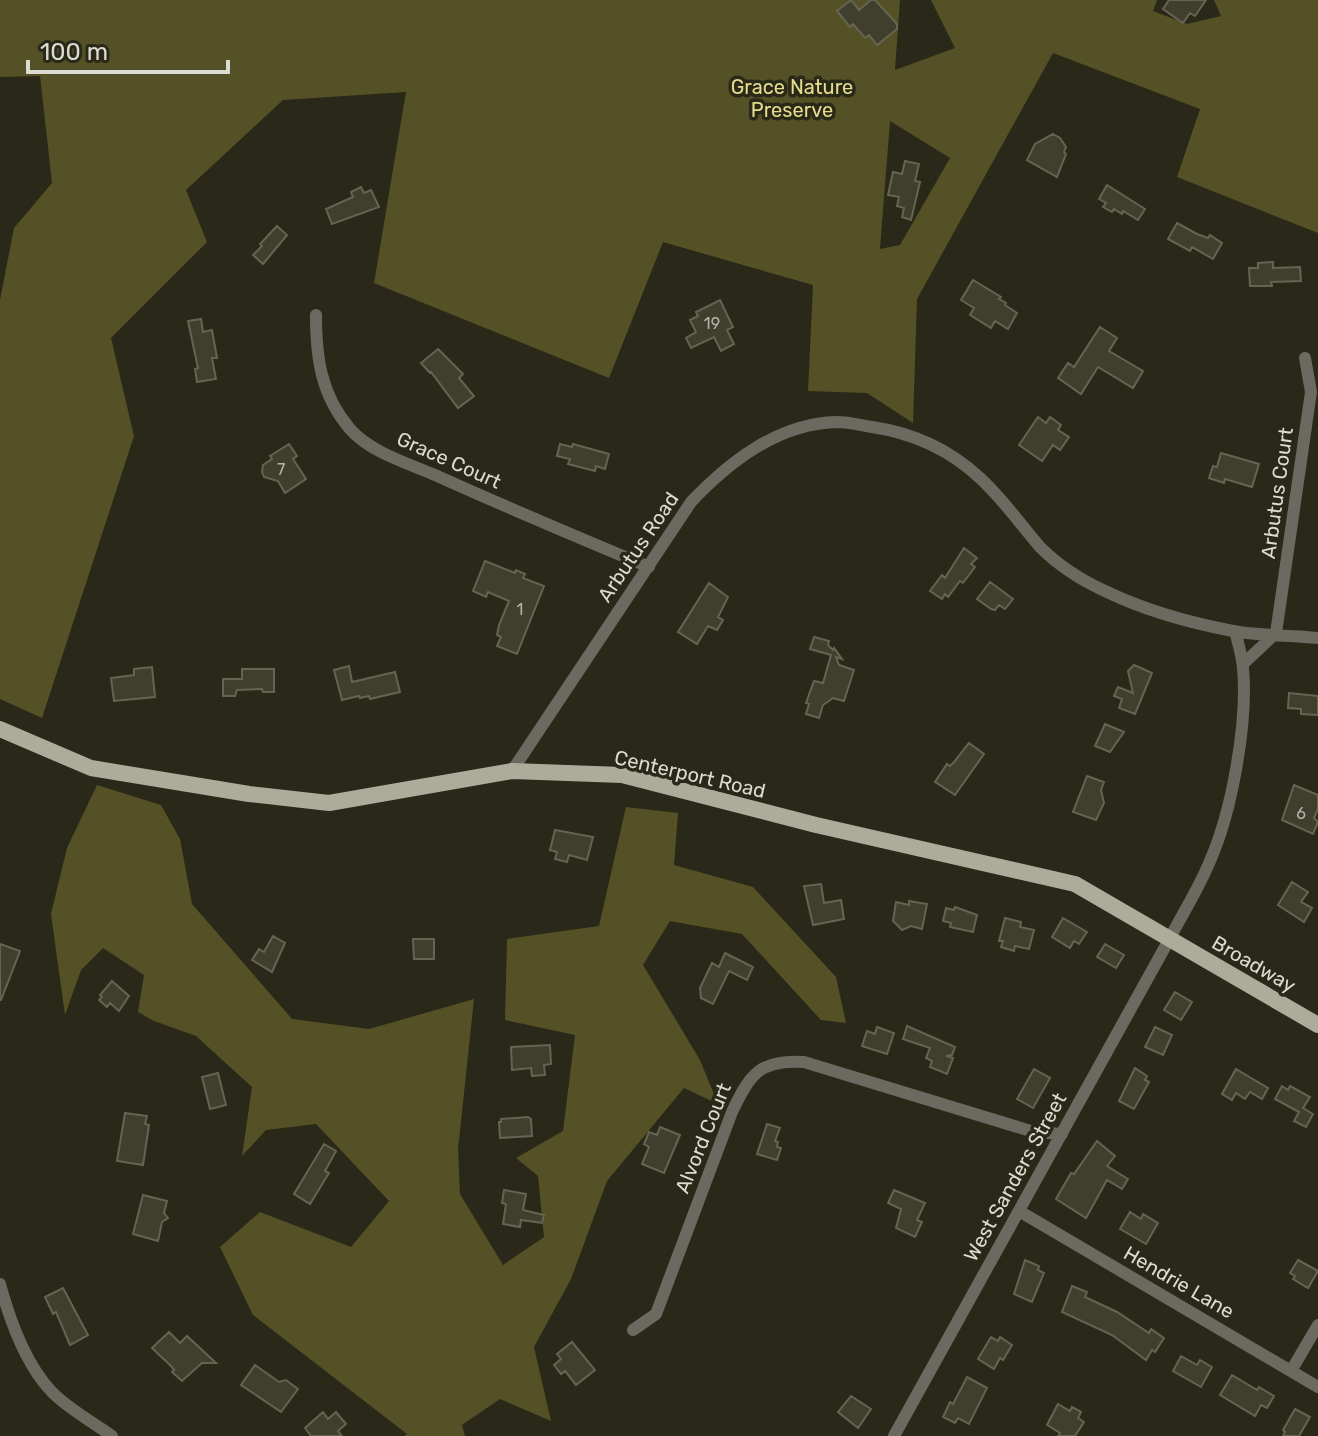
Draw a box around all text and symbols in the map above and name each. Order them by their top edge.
scale bar [28,24,228,74]
text: 100 m [40,38,108,66]
park label: Grace Nature Preserve [731,75,853,122]
house number: 19 [704,314,720,333]
street label: Grace Court [393,426,505,494]
street label: Arbutus Court [1256,426,1298,560]
house number: 7 [277,460,285,479]
street label: Arbutus Road [592,488,684,606]
house number: 1 [517,600,523,619]
street label: Centerport Road [612,745,768,803]
house number: 6 [1296,804,1306,823]
street label: Broadway [1208,930,1300,998]
street label: Alvord Court [670,1079,736,1197]
street label: West Sanders Street [959,1088,1071,1265]
street label: Hendrie Lane [1119,1241,1239,1323]

